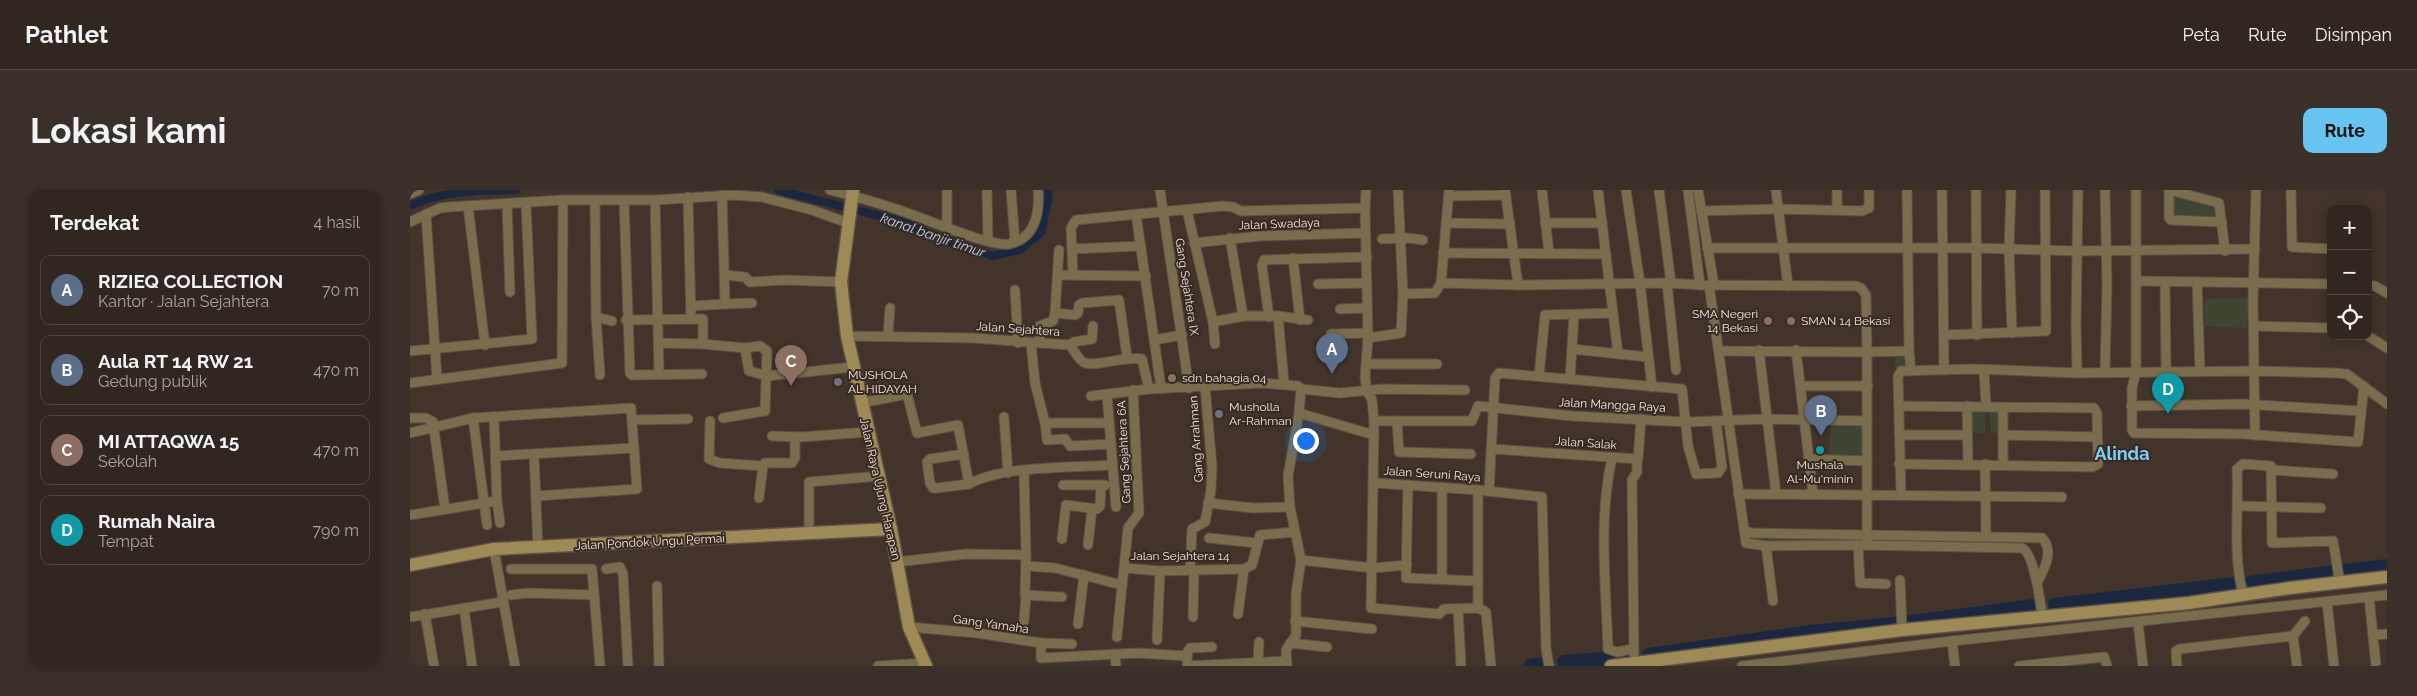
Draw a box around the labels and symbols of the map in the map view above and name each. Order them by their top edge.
water label: kanal banjir timur [878,210,989,261]
street label: Jalan Swadaya [1238,216,1320,232]
street label: Gang Sejahtera IX [1172,237,1202,337]
place label: SMA Negeri 14 Bekasi [1692,307,1758,335]
place label: SMAN 14 Bekasi [1801,314,1890,328]
marker: SMA Negeri 14 Bekasi [1762,315,1774,327]
marker: SMAN 14 Bekasi [1785,315,1797,327]
street label: Jalan Sejahtera [975,319,1061,339]
pin: A [1316,333,1348,374]
pin: C [775,345,807,386]
place label: MUSHOLA AL HIDAYAH [848,368,917,396]
place label: sdn bahagia 04 [1182,371,1267,385]
marker: sdn bahagia 04 [1166,372,1178,384]
pin: D [2152,373,2184,414]
marker: MUSHOLA AL HIDAYAH [832,376,844,388]
street label: Gang Arrahman [1186,395,1206,483]
street label: Jalan Mangga Raya [1558,395,1666,415]
pin: B [1805,395,1837,436]
street label: Gang Sejahtera 6A [1114,400,1134,504]
place label: Musholla Ar-Rahman [1229,400,1292,428]
marker: Musholla Ar-Rahman [1213,408,1225,420]
street label: Jalan Raya Ujung Harapan [857,417,903,561]
your location [1293,428,1319,454]
street label: Jalan Salak [1555,434,1618,452]
district label: Alinda [2094,443,2150,464]
marker: Mushala Al-Mu'minin [1814,444,1826,456]
place label: Mushala Al-Mu'minin [1787,458,1853,486]
street label: Jalan Seruni Raya [1383,464,1481,484]
street label: Jalan Pondok Ungu Permai [575,531,725,553]
street label: Jalan Sejahtera 14 [1130,549,1230,563]
street label: Gang Yamaha [952,612,1030,636]

